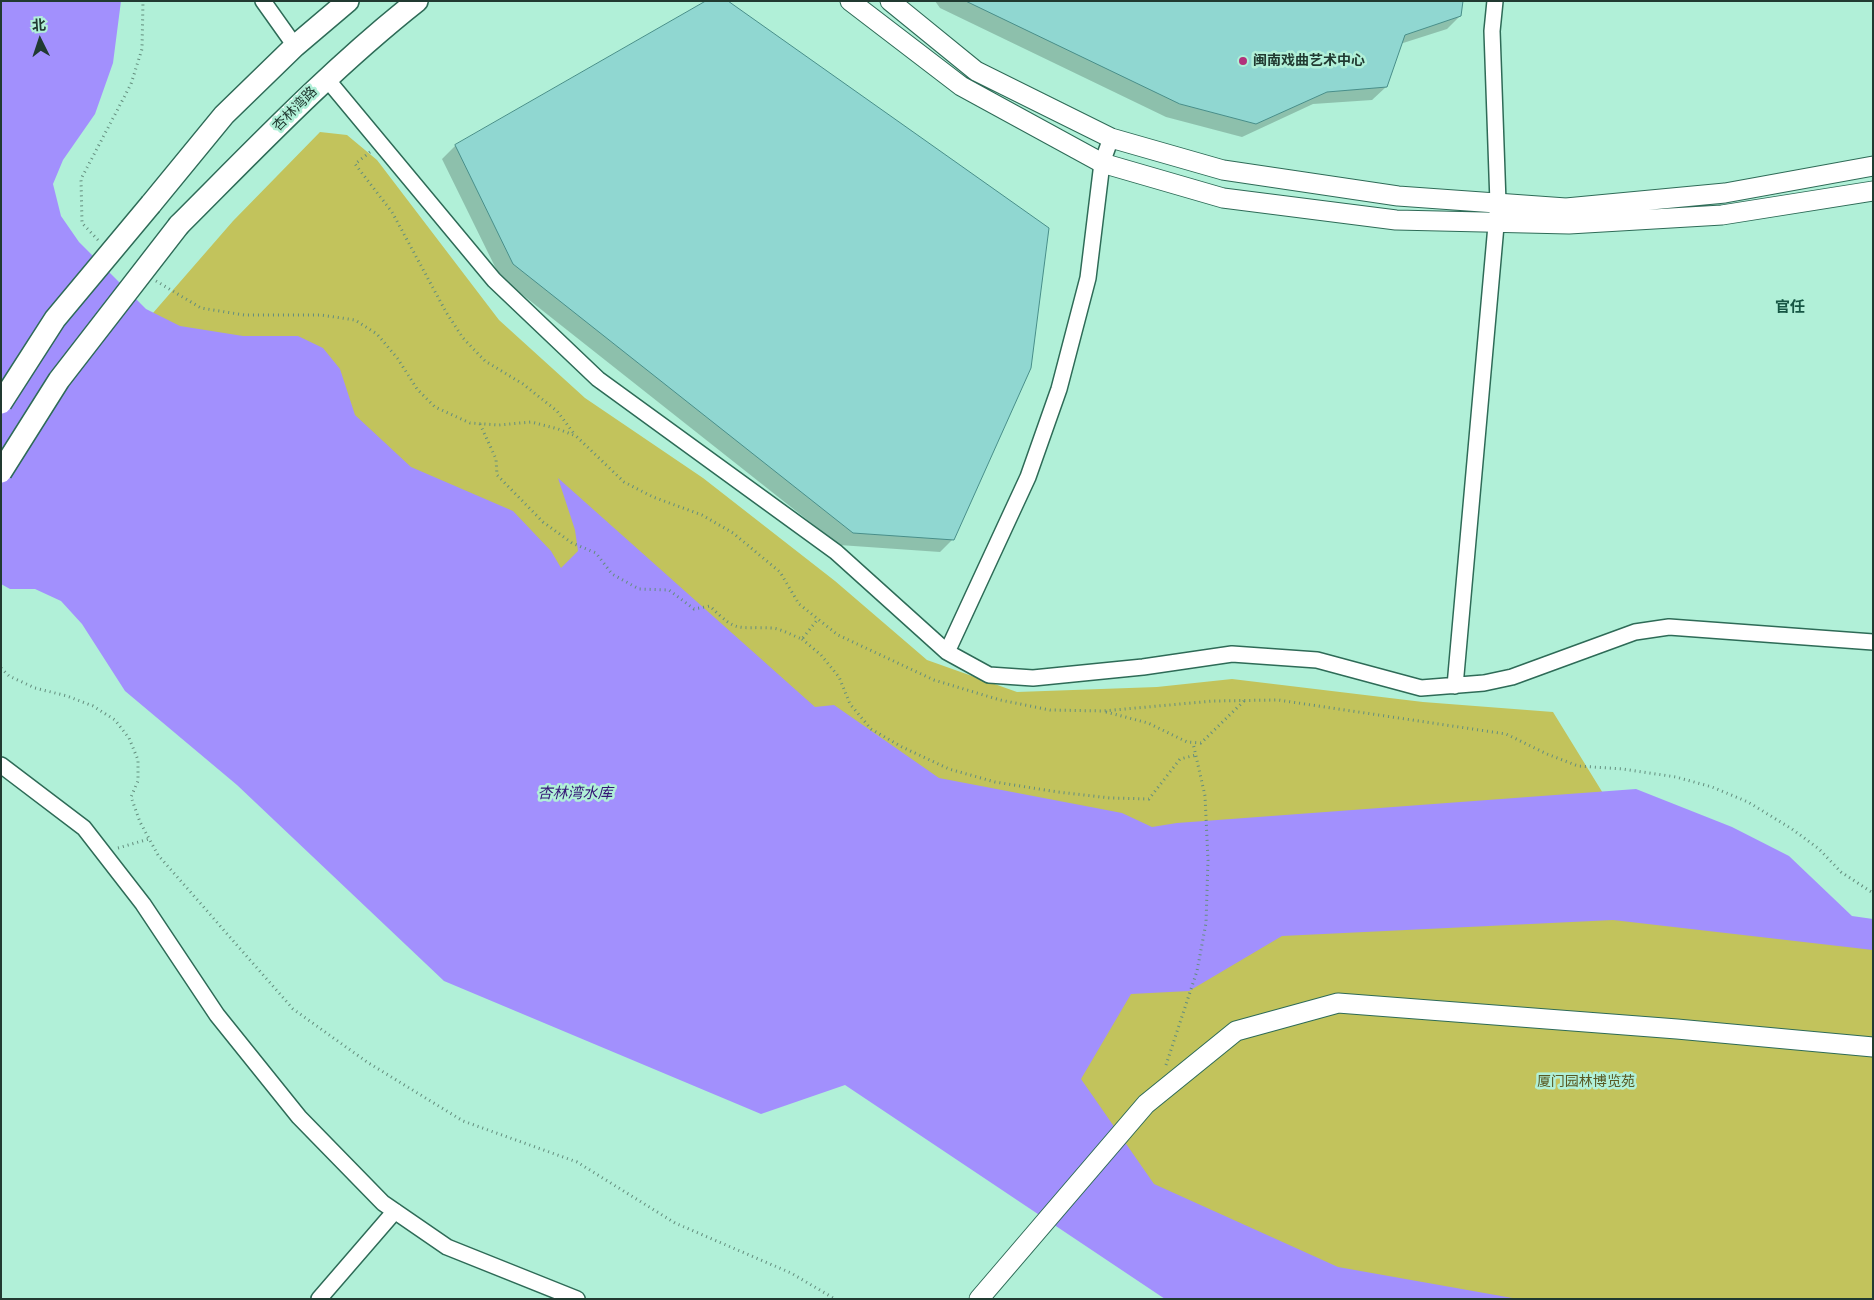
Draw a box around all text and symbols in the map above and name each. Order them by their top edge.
north arrow [15,15,65,65]
text: 北 [31,17,46,34]
place label: 闽南戏曲艺术中心 [1253,53,1365,69]
marker: 闽南戏曲艺术中心 [1237,55,1249,67]
street label: 杏林湾路 [269,83,321,135]
district label: 官任 [1775,298,1805,316]
water label: 杏林湾水库 [538,784,612,802]
park label: 厦门园林博览苑 [1537,1074,1635,1090]

